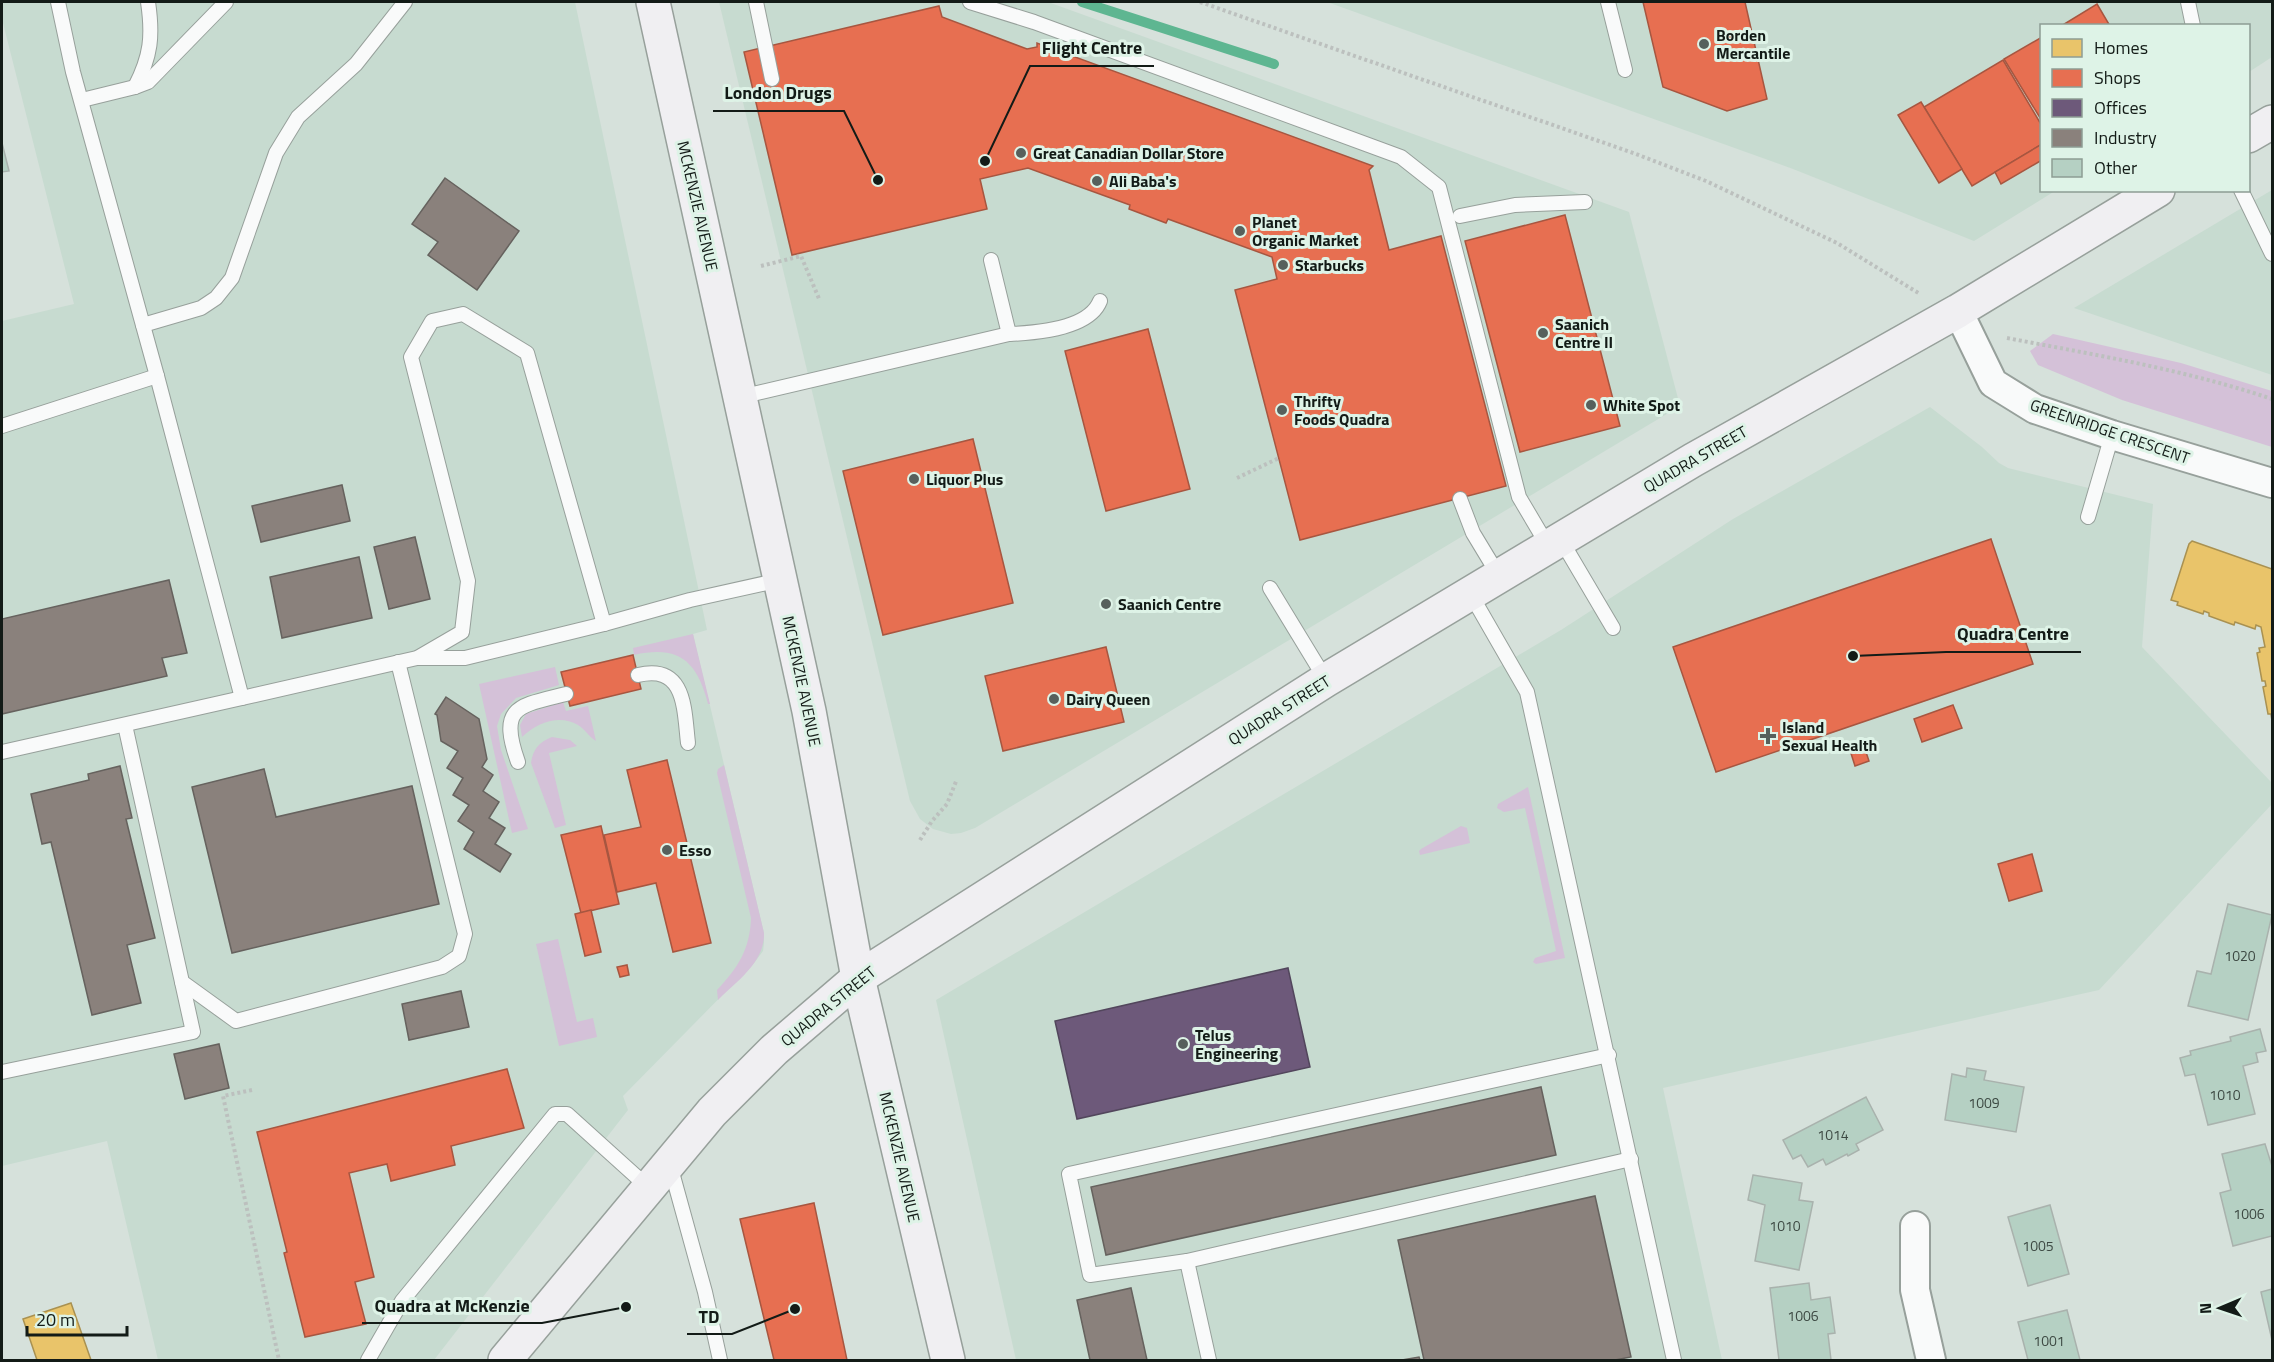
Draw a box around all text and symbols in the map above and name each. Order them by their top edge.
place label: Borden Mercantile [1716,23,1790,65]
legend [2040,24,2250,192]
callout: Flight Centre [1030,30,1154,66]
text: Flight Centre [1042,34,1142,61]
text: Homes [2094,34,2148,61]
marker: Borden Mercantile [1697,37,1711,51]
text: Shops [2094,64,2141,91]
callout: London Drugs [713,75,844,111]
text: London Drugs [724,79,832,106]
text: Offices [2094,94,2147,121]
text: Industry [2094,124,2157,151]
street label: MCKENZIE AVENUE [671,138,725,274]
place label: Great Canadian Dollar Store [1033,141,1224,165]
marker: Great Canadian Dollar Store [1014,146,1028,160]
text: Other [2094,154,2137,181]
place label: Ali Baba's [1109,169,1177,193]
marker: Ali Baba's [1090,174,1104,188]
place label: Planet Organic Market [1252,210,1359,252]
marker: Planet Organic Market [1233,224,1247,238]
place label: Starbucks [1295,253,1364,277]
marker: Starbucks [1276,258,1290,272]
place label: Saanich Centre II [1555,312,1613,354]
marker: Saanich Centre II [1536,326,1550,340]
place label: Thrifty Foods Quadra [1294,389,1389,431]
street label: GREENRIDGE CRESCENT [2027,392,2194,470]
place label: White Spot [1603,393,1680,417]
marker: White Spot [1584,398,1598,412]
marker: Thrifty Foods Quadra [1275,403,1289,417]
street label: QUADRA STREET [1639,419,1752,499]
place label: Liquor Plus [926,467,1003,491]
marker: Liquor Plus [907,472,921,486]
place label: Saanich Centre [1118,592,1221,616]
marker: Saanich Centre [1099,597,1113,611]
street label: MCKENZIE AVENUE [776,613,828,749]
callout: Quadra Centre [1946,616,2081,652]
text: Quadra Centre [1957,620,2069,647]
street label: QUADRA STREET [1223,669,1335,751]
place label: Dairy Queen [1066,687,1150,711]
marker: Dairy Queen [1047,692,1061,706]
place label: Island Sexual Health [1782,715,1877,757]
marker: Island Sexual Health [1759,727,1777,745]
place label: Esso [679,838,711,862]
marker: Esso [660,843,674,857]
house number: 1020 [2224,945,2256,966]
street label: QUADRA STREET [775,960,881,1052]
place label: Telus Engineering [1195,1023,1278,1065]
marker: Telus Engineering [1176,1037,1190,1051]
house number: 1010 [2209,1084,2241,1105]
street label: MCKENZIE AVENUE [873,1089,927,1225]
house number: 1009 [1968,1092,2000,1113]
house number: 1014 [1817,1124,1849,1145]
house number: 1006 [2233,1203,2265,1224]
house number: 1010 [1769,1215,1801,1236]
house number: 1005 [2022,1235,2054,1256]
north arrow [2190,1278,2250,1338]
callout: Quadra at McKenzie [362,1287,542,1323]
text: Quadra at McKenzie [374,1292,530,1319]
callout: TD [687,1298,732,1334]
scale bar [27,1299,128,1337]
text: TD [699,1303,719,1330]
text: N [2193,1303,2217,1314]
house number: 1006 [1787,1305,1819,1326]
text: 20 m [36,1306,75,1333]
house number: 1001 [2033,1330,2065,1351]

